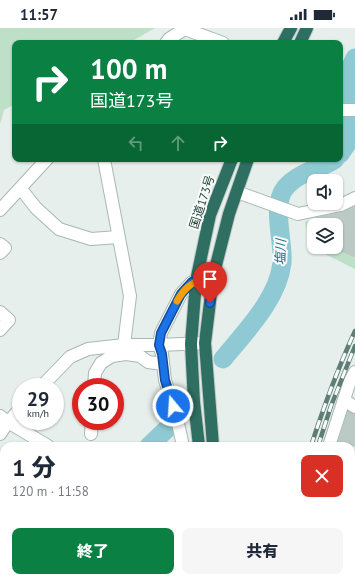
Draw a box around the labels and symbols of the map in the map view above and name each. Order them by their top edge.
street label: 国道173号 [186,173,217,231]
water label: 塩川 [272,237,290,265]
pin [193,262,227,303]
speed limit sign: 30 [72,378,124,430]
position arrow [152,385,194,427]

